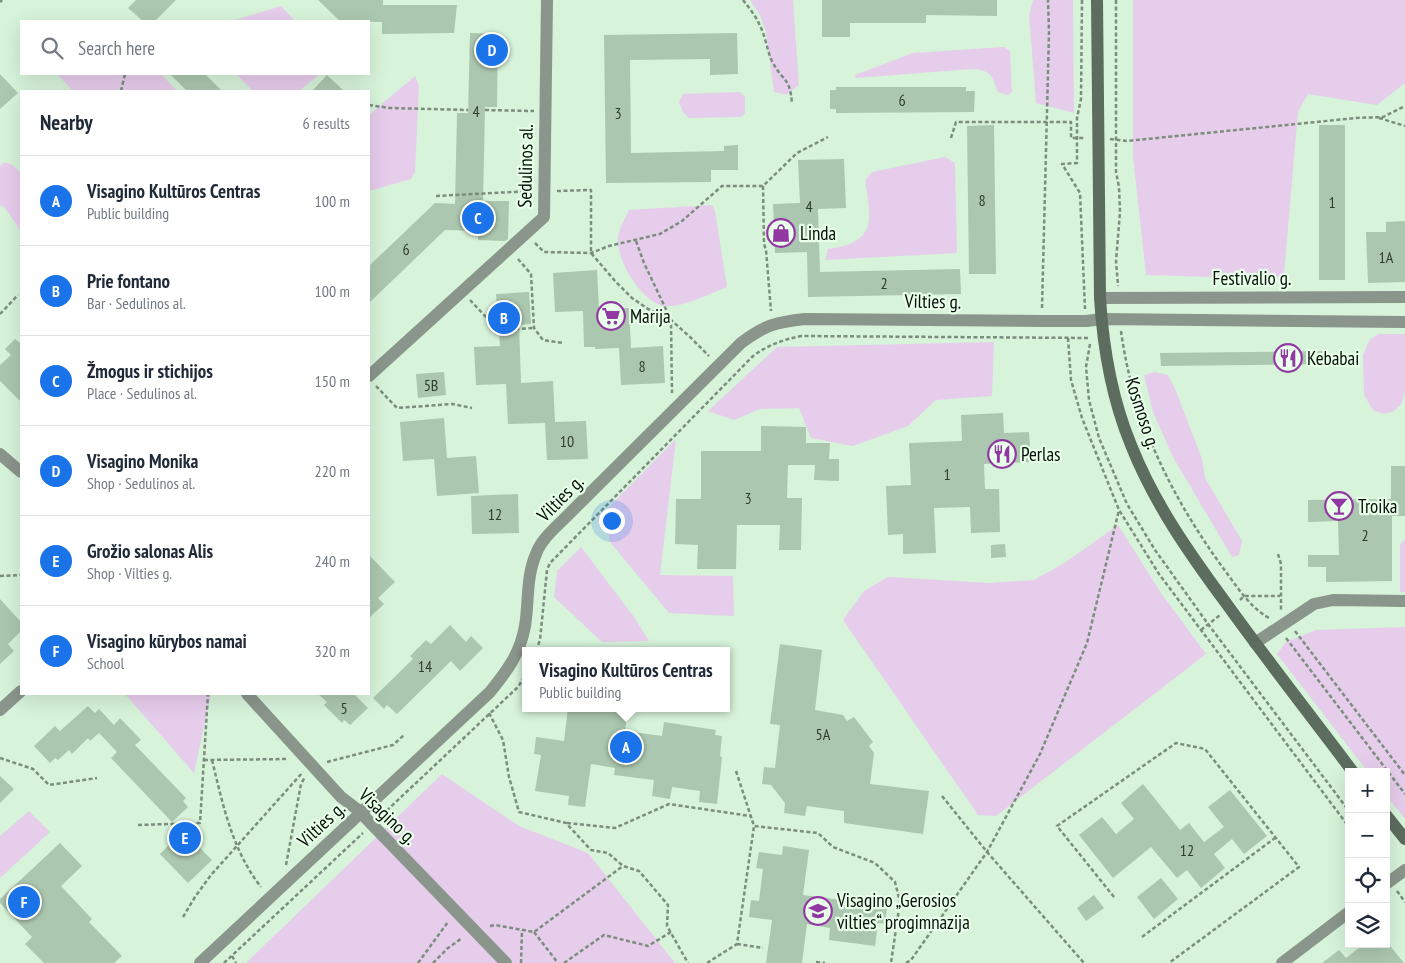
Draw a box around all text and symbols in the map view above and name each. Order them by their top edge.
search box [20,20,370,75]
pin: D [476,31,508,69]
icon: search [38,34,66,62]
text: Search here [78,36,155,60]
house number: 6 [898,90,906,110]
house number: 4 [472,101,480,121]
house number: 3 [614,103,622,123]
text: Nearby [40,109,93,136]
text: 6 results [303,113,350,133]
street label: Sedulinos al. [512,124,538,208]
text: Visagino Kultūros Centras [87,179,260,203]
house number: 8 [978,190,986,210]
text: A [52,191,60,211]
text: 100 m [315,191,350,211]
house number: 1 [1328,192,1336,212]
house number: 4 [805,196,813,216]
pin: C [462,199,494,237]
text: Public building [87,203,169,223]
shop icon: Linda [766,218,796,248]
place label: Linda [800,221,836,245]
house number: 6 [402,239,410,259]
house number: 1A [1379,247,1394,267]
street label: Festivalio g. [1213,266,1291,290]
text: Prie fontano [87,269,170,293]
house number: 2 [880,273,888,293]
text: B [52,281,60,301]
text: 100 m [315,281,350,301]
street label: Vilties g. [903,288,962,313]
text: Bar · Sedulinos al. [87,293,186,313]
pin: B [488,299,520,337]
supermarket icon: Marija [596,301,626,331]
place label: Marija [630,304,671,328]
restaurant icon: Kebabai [1273,343,1303,373]
place label: Kebabai [1307,346,1359,370]
house number: 8 [638,356,646,376]
text: Žmogus ir stichijos [87,359,213,383]
text: C [52,371,60,391]
text: 150 m [315,371,350,391]
street label: Kosmoso g. [1120,374,1166,452]
house number: 5B [424,375,438,395]
text: Place · Sedulinos al. [87,383,197,403]
house number: 10 [560,431,574,451]
restaurant icon: Perlas [987,439,1017,469]
place label: Perlas [1021,442,1061,466]
text: Visagino Monika [87,449,198,473]
text: D [52,461,60,481]
text: 220 m [315,461,350,481]
house number: 1 [943,464,951,484]
street label: Vilties g. [531,470,588,527]
text: Shop · Sedulinos al. [87,473,195,493]
house number: 3 [744,488,752,508]
bar icon: Troika [1324,491,1354,521]
place label: Troika [1358,494,1397,518]
house number: 12 [488,504,502,524]
your location [599,508,625,534]
house number: 2 [1361,525,1369,545]
text: Grožio salonas Alis [87,539,213,563]
text: E [53,551,59,571]
text: 240 m [315,551,350,571]
text: Shop · Vilties g. [87,563,172,583]
text: Visagino kūrybos namai [87,629,247,653]
text: F [53,641,59,661]
text: 320 m [315,641,350,661]
popup [522,647,730,712]
text: School [87,653,124,673]
house number: 14 [418,656,432,676]
text: Visagino Kultūros Centras [539,658,713,682]
text: Public building [539,682,621,702]
house number: 5 [340,698,348,718]
house number: 5A [816,724,831,744]
pin: A [610,728,642,766]
map controls [1345,768,1390,948]
button: + [1345,768,1390,813]
street label: Visagino g. [353,782,422,849]
street label: Vilties g. [291,796,350,853]
button: − [1345,813,1390,858]
pin: E [169,819,201,857]
house number: 12 [1180,840,1194,860]
button: locate [1345,858,1390,903]
pin: F [8,883,40,921]
place label: Visagino „Gerosios vilties“ progimnazija [836,888,970,934]
school or university icon: Visagino „Gerosios vilties“ progimnazija [803,896,833,926]
button: layers [1345,903,1390,948]

